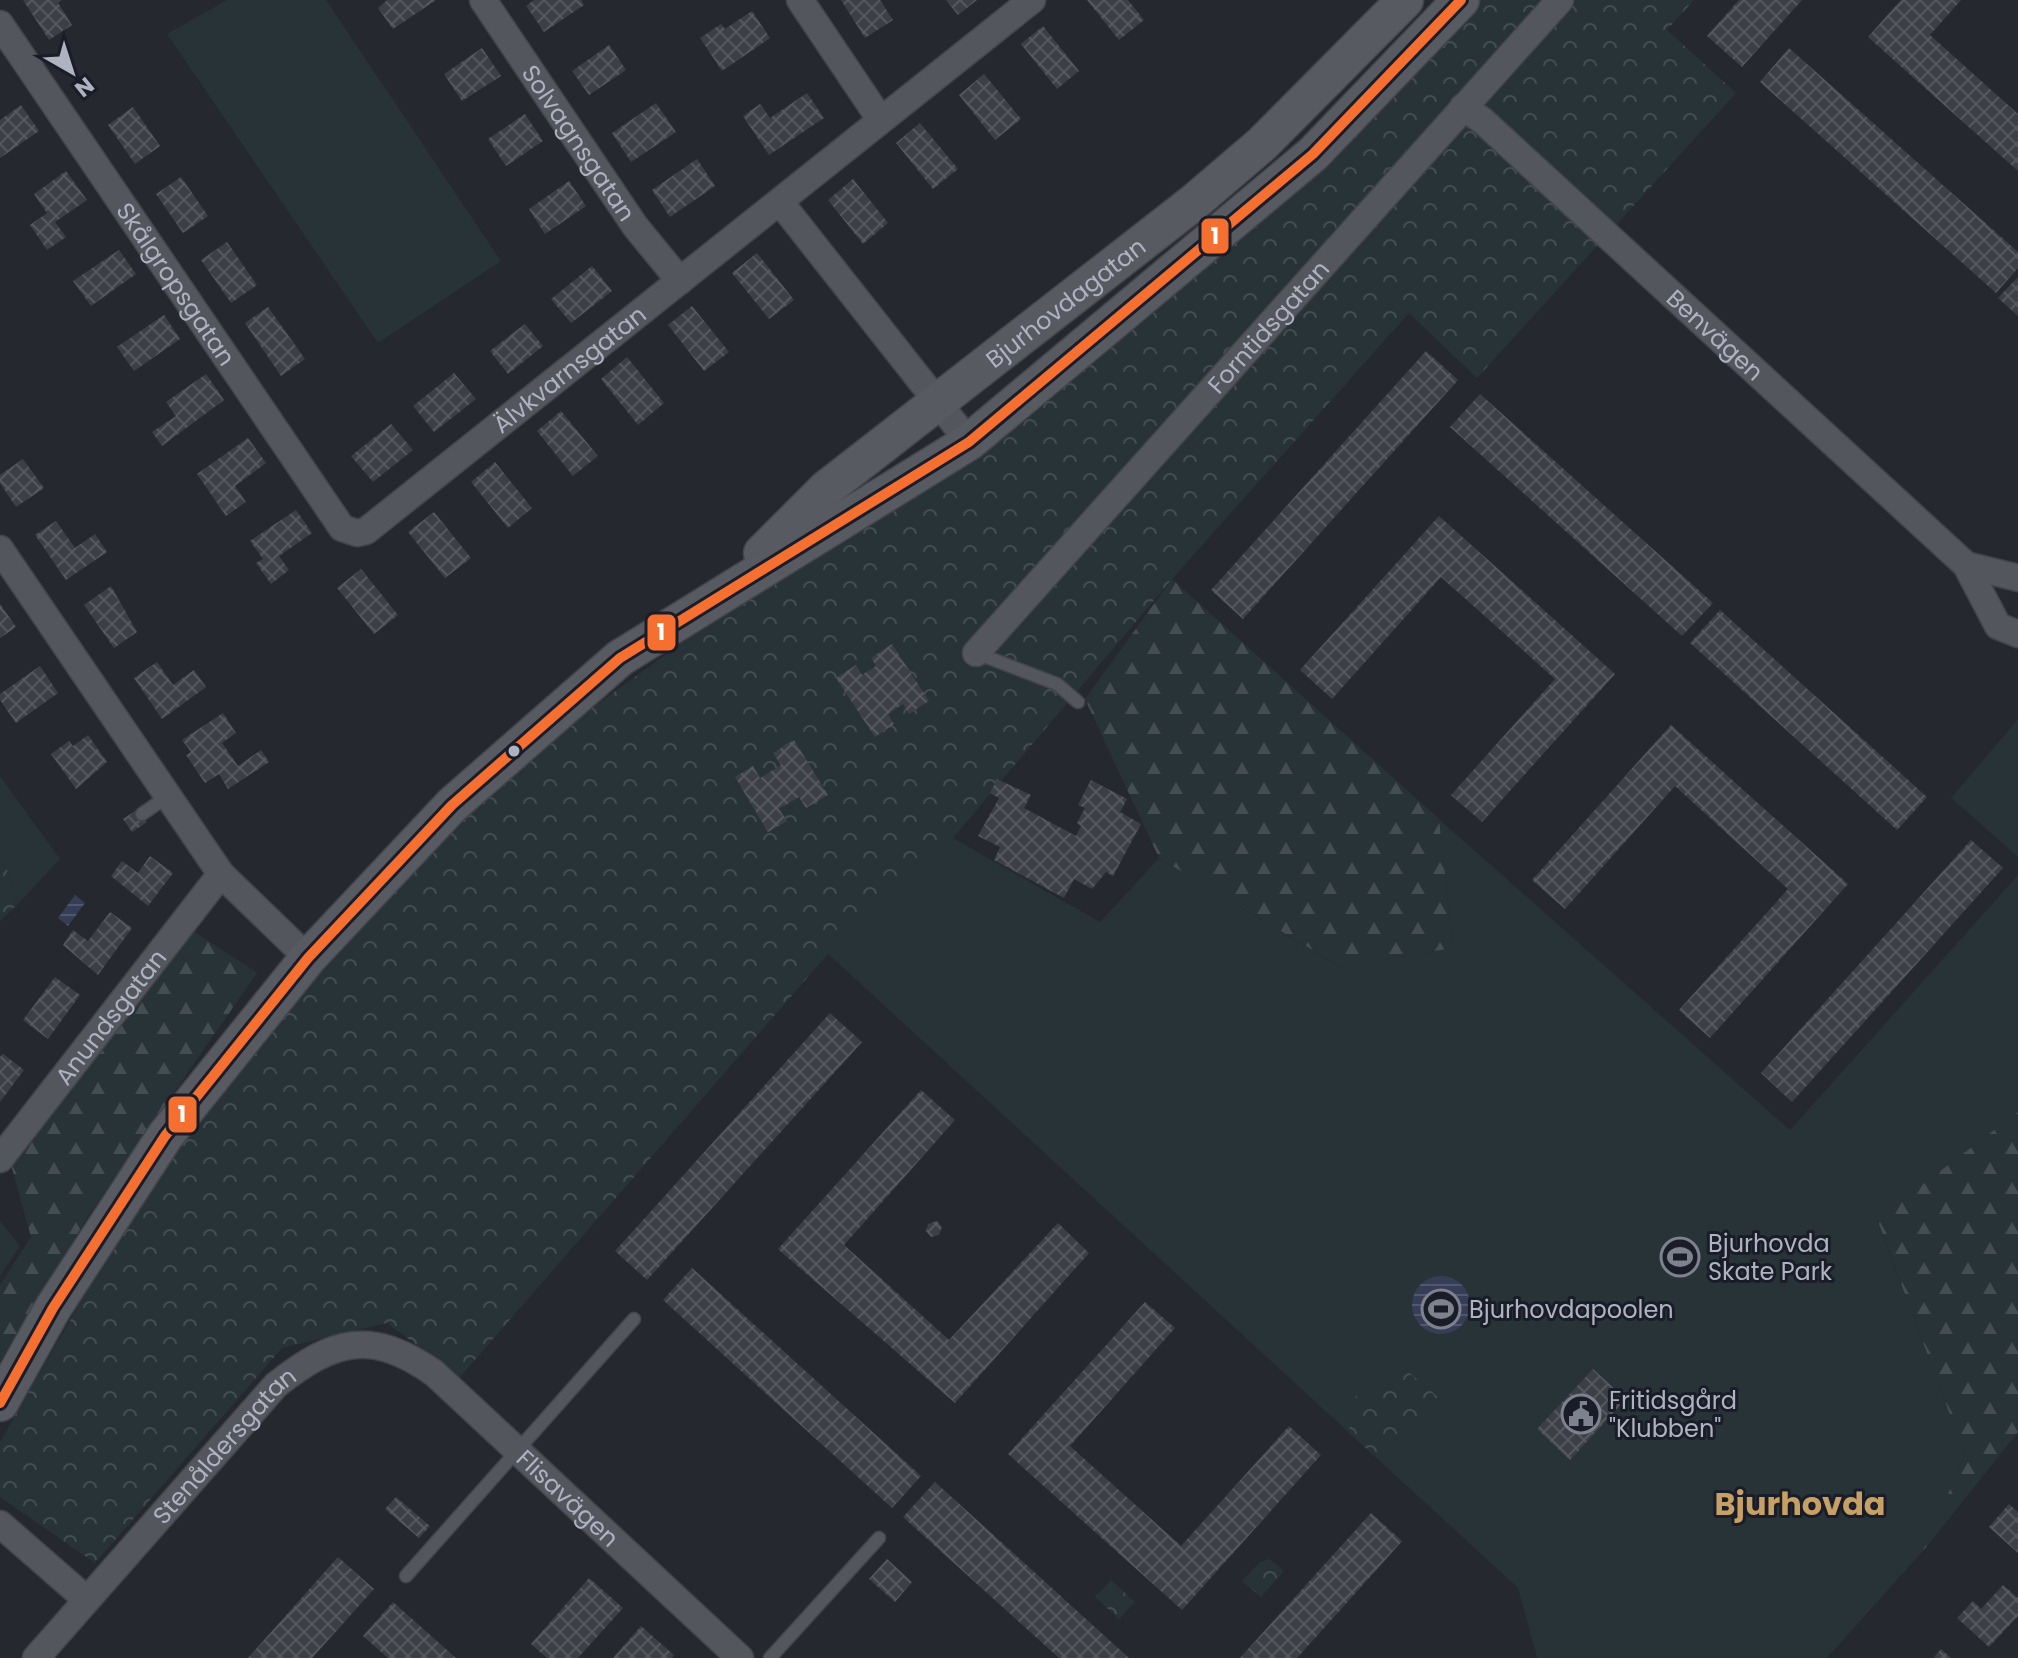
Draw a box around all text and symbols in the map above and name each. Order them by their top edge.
north arrow [32,32,112,112]
street label: Solvagnsgatan [515,58,643,227]
text: N [68,70,100,104]
street label: Skålgropsgatan [109,196,244,372]
line badge: 1 [1200,217,1230,255]
text: 1 [1211,221,1219,252]
street label: Bjurhovdagatan [979,230,1152,375]
street label: Forntidsgatan [1200,253,1336,400]
street label: Benvägen [1660,281,1771,388]
street label: Älvkvarnsgatan [486,298,653,440]
line badge: 1 [646,613,677,652]
text: 1 [657,617,665,648]
unlabelled marker [506,743,522,759]
street label: Anundsgatan [47,942,174,1092]
line badge: 1 [167,1095,198,1134]
text: 1 [178,1099,186,1130]
place label: Bjurhovda Skate Park [1708,1227,1833,1288]
sports icon: Bjurhovda Skate Park [1659,1236,1701,1278]
sports icon: Bjurhovdapoolen [1420,1288,1462,1330]
place label: Bjurhovdapoolen [1469,1293,1674,1326]
street label: Stenåldersgatan [145,1359,302,1531]
place label: Fritidsgård "Klubben" [1609,1384,1737,1445]
public building icon: Fritidsgård "Klubben" [1560,1393,1602,1435]
street label: Flisavägen [510,1442,626,1554]
district label: Bjurhovda [1714,1481,1886,1526]

